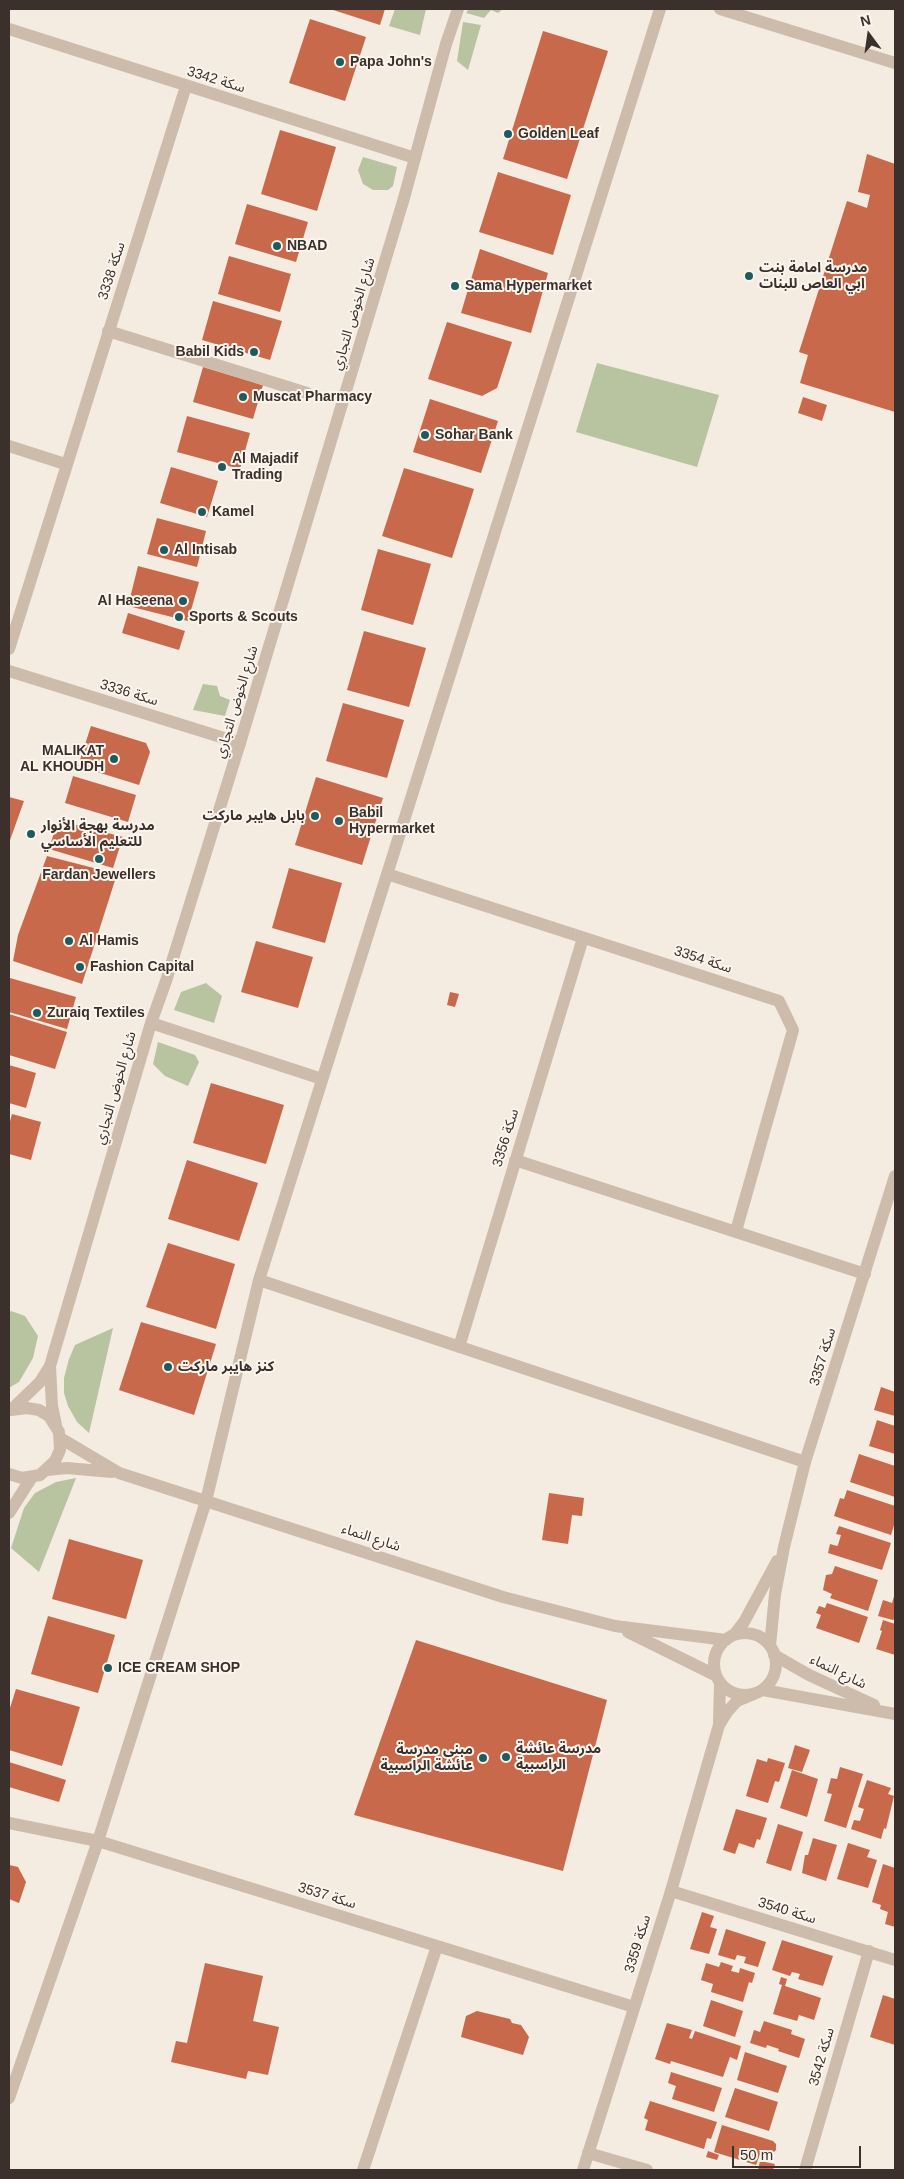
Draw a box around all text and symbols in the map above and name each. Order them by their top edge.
north arrow [844,10,894,60]
text: N [859,11,872,29]
place label: Papa John's [350,54,432,70]
marker: Papa John's [334,56,346,68]
street label: سكة 3342 [185,63,247,97]
place label: Golden Leaf [518,126,599,142]
marker: Golden Leaf [502,128,514,140]
place label: NBAD [287,238,327,254]
street label: سكة 3338 [95,240,129,302]
marker: NBAD [271,240,283,252]
street label: شارع الخوض التجاري [329,256,379,372]
place label: مدرسة امامة بنت ابي العاص للبنات [759,260,867,292]
marker: مدرسة امامة بنت ابي العاص للبنات [743,270,755,282]
place label: Sama Hypermarket [465,278,592,294]
marker: Sama Hypermarket [449,280,461,292]
place label: Babil Kids [176,344,244,360]
marker: Babil Kids [248,346,260,358]
place label: Muscat Pharmacy [253,389,372,405]
marker: Muscat Pharmacy [237,391,249,403]
place label: Sohar Bank [435,427,513,443]
marker: Sohar Bank [419,429,431,441]
place label: Al Majadif Trading [232,451,298,484]
marker: Al Majadif Trading [216,461,228,473]
place label: Kamel [212,504,254,520]
marker: Kamel [196,506,208,518]
place label: Al Intisab [174,542,237,558]
marker: Al Intisab [158,544,170,556]
place label: Al Haseena [98,593,173,609]
marker: Al Haseena [177,595,189,607]
place label: Sports & Scouts [189,609,298,625]
marker: Sports & Scouts [173,611,185,623]
street label: شارع الخوض التجاري [212,644,262,760]
street label: سكة 3336 [98,676,160,710]
place label: MALIKAT AL KHOUDH [20,743,104,776]
marker: MALIKAT AL KHOUDH [108,753,120,765]
place label: Babil Hypermarket [349,805,435,838]
place label: بابل هايبر ماركت [203,808,305,824]
marker: بابل هايبر ماركت [309,810,321,822]
marker: Babil Hypermarket [333,815,345,827]
place label: مدرسة بهجة الأنوار للتعليم الأساسي [41,818,155,850]
marker: مدرسة بهجة الأنوار للتعليم الأساسي [25,828,37,840]
marker: Fardan Jewellers [93,853,105,865]
place label: Fardan Jewellers [42,867,156,883]
place label: Al Hamis [79,933,139,949]
marker: Al Hamis [63,935,75,947]
street label: سكة 3354 [672,943,734,977]
place label: Fashion Capital [90,959,194,975]
marker: Fashion Capital [74,961,86,973]
place label: Zuraiq Textiles [47,1005,145,1021]
marker: Zuraiq Textiles [31,1007,43,1019]
street label: شارع الخوض التجاري [92,1030,140,1146]
street label: سكة 3356 [489,1107,523,1169]
street label: سكة 3357 [806,1326,840,1388]
place label: كنز هايبر ماركت [178,1359,274,1375]
marker: كنز هايبر ماركت [162,1361,174,1373]
street label: شارع النماء [339,1521,403,1555]
street label: شارع النماء [807,1651,869,1693]
place label: ICE CREAM SHOP [118,1660,240,1676]
marker: ICE CREAM SHOP [102,1662,114,1674]
place label: مدرسة عائشة الراسبية [516,1741,601,1774]
place label: مبنى مدرسة عائشة الراسبية [380,1742,473,1774]
marker: مدرسة عائشة الراسبية [500,1751,512,1763]
marker: مبنى مدرسة عائشة الراسبية [477,1752,489,1764]
street label: سكة 3537 [296,1879,358,1913]
street label: سكة 3540 [756,1894,818,1928]
street label: سكة 3359 [621,1913,655,1975]
street label: سكة 3542 [806,2026,838,2088]
scale bar [734,2136,863,2168]
text: 50 m [740,2146,773,2163]

